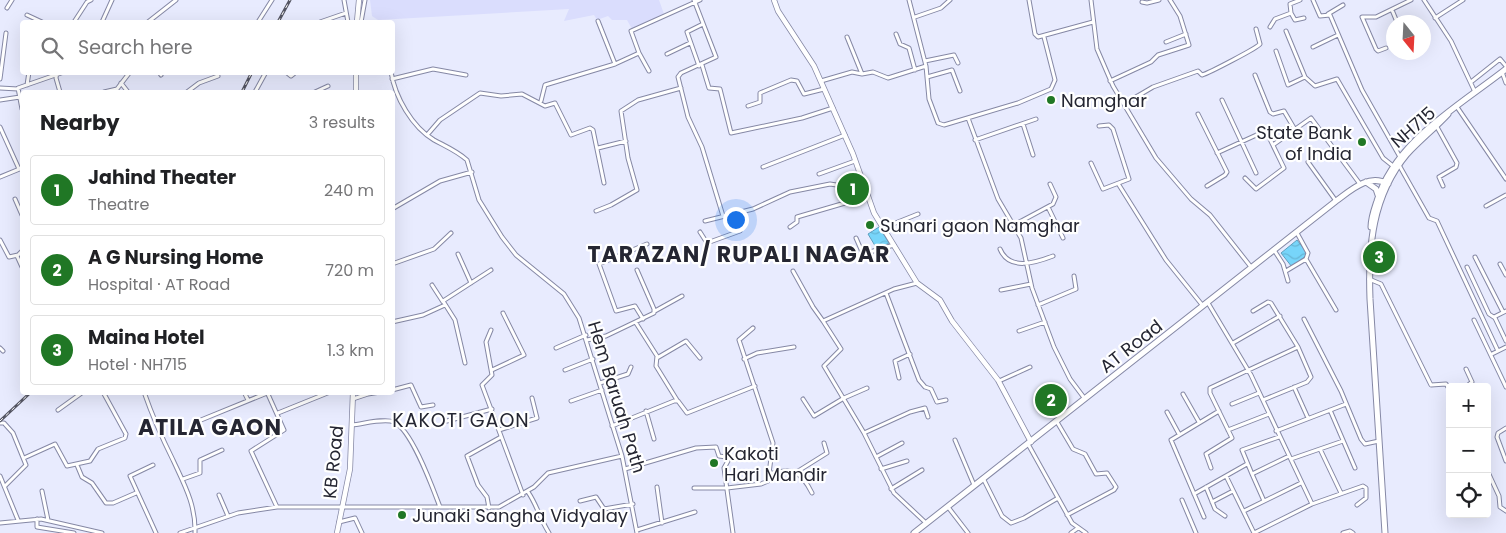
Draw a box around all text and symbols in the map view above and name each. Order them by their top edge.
north arrow [1386,15,1431,60]
search box [20,20,395,75]
icon: search [38,34,66,62]
text: Search here [78,34,192,61]
place label: Namghar [1061,88,1147,113]
marker: Namghar [1045,94,1057,106]
street label: NH715 [1385,101,1441,153]
text: Nearby [40,108,120,137]
text: 3 results [309,111,375,134]
place label: State Bank of India [1256,120,1353,166]
marker: State Bank of India [1356,136,1368,148]
text: Jahind Theater [88,164,236,191]
pin: 1 [837,170,869,208]
text: 1 [54,179,60,202]
text: 240 m [324,179,374,202]
text: Theatre [88,193,149,216]
your location [723,207,749,233]
place label: Sunari gaon Namghar [880,213,1080,238]
marker: Sunari gaon Namghar [864,219,876,231]
pin: 3 [1363,238,1395,276]
district label: TARAZAN/ RUPALI NAGAR [588,239,890,270]
text: A G Nursing Home [88,244,264,271]
text: 2 [52,259,62,282]
text: 720 m [325,259,374,282]
text: Hospital · AT Road [88,273,230,296]
street label: AT Road [1094,314,1168,378]
street label: Hem Baruah Path [582,318,652,476]
text: Maina Hotel [88,324,205,351]
text: 3 [52,339,62,362]
text: 1.3 km [327,339,374,362]
text: Hotel · NH715 [88,353,187,376]
pin: 2 [1035,381,1067,419]
map controls [1446,383,1491,518]
button: + [1446,383,1491,428]
district label: KAKOTI GAON [392,407,530,434]
district label: ATILA GAON [138,412,282,443]
street label: KB Road [317,424,349,500]
button: − [1446,428,1491,473]
place label: Kakoti Hari Mandir [724,441,827,487]
marker: Kakoti Hari Mandir [708,457,720,469]
button: locate [1446,473,1491,518]
place label: Junaki Sangha Vidyalay [412,503,628,528]
marker: Junaki Sangha Vidyalay [396,509,408,521]

